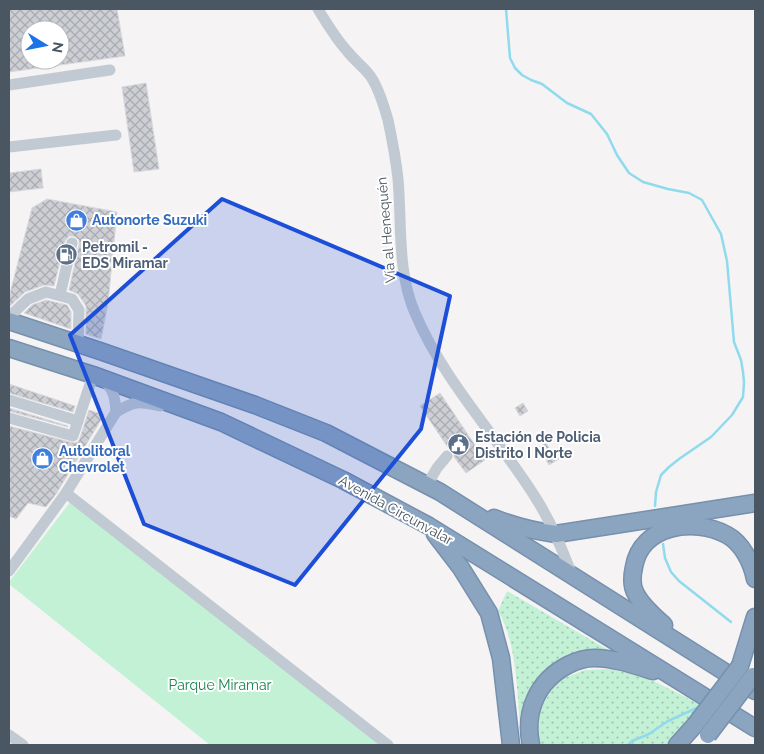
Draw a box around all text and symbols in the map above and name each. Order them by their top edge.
north arrow [20,20,70,70]
text: N [49,41,67,54]
street label: Vía al Henequén [373,176,399,284]
shop icon: Autonorte Suzuki [64,208,88,232]
place label: Autonorte Suzuki [92,212,207,228]
place label: Petromil - EDS Miramar [82,239,169,271]
fuel station icon: Petromil - EDS Miramar [54,243,78,267]
place label: Estación de Policia Distrito I Norte [475,429,601,461]
public building icon: Estación de Policia Distrito I Norte [447,433,471,457]
place label: Autolitoral Chevrolet [59,443,131,475]
shop icon: Autolitoral Chevrolet [31,447,55,471]
street label: Avenida Circunvalar [336,472,456,548]
park label: Parque Miramar [169,677,272,693]

